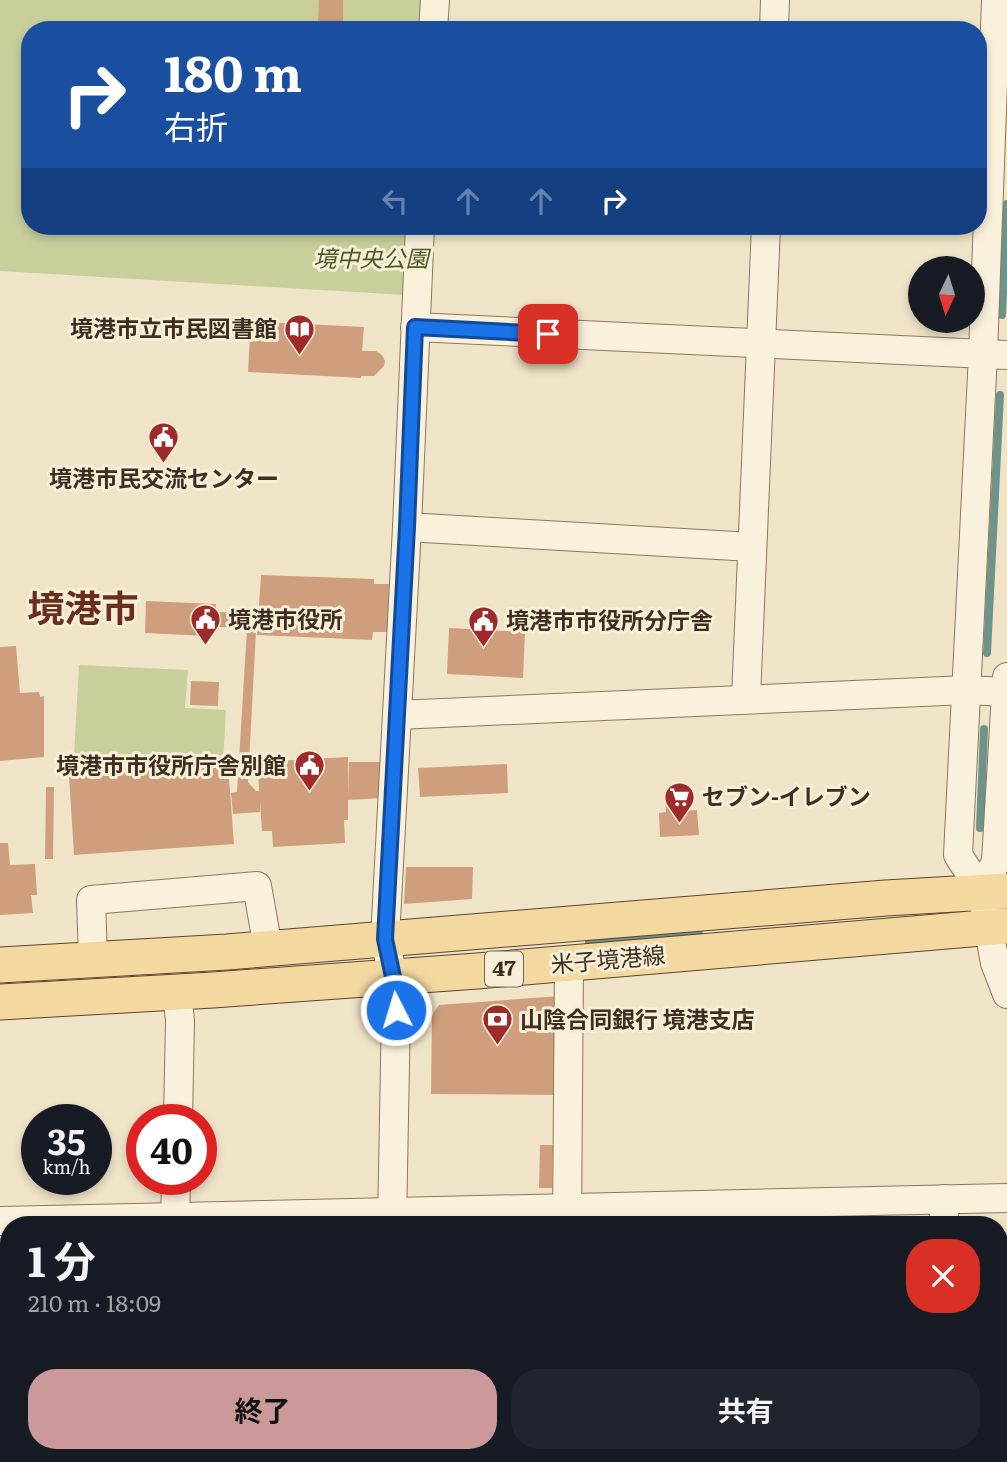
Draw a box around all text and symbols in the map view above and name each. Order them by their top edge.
text: 180 m [164,34,302,107]
icon: right [49,49,140,140]
text: 右折 [164,101,228,149]
icon: left [376,182,414,220]
icon: ahead [449,182,487,220]
icon: ahead [522,182,560,220]
icon: right [595,182,633,220]
park label: 境中央公園 [314,240,432,274]
north arrow [908,256,985,332]
map controls [908,256,985,333]
pin [518,304,578,364]
place label: 境港市立市民図書館 [70,310,277,344]
library icon: 境港市立市民図書館 [283,312,317,356]
icon: arrive [529,315,567,353]
public building icon: 境港市民交流センター [147,421,181,465]
place label: 境港市民交流センター [49,460,279,494]
district label: 境港市 [28,578,139,633]
place label: 境港市役所 [228,601,343,635]
place label: 境港市市役所分庁舎 [506,602,713,636]
public building icon: 境港市役所 [188,603,222,647]
public building icon: 境港市市役所分庁舎 [466,604,500,648]
place label: 境港市市役所庁舎別館 [56,747,286,781]
public building icon: 境港市市役所庁舎別館 [292,749,326,793]
place label: セブン-イレブン [702,778,871,812]
supermarket icon: セブン-イレブン [662,780,696,824]
street label: 米子境港線 [549,936,667,980]
road number: 47 [485,951,523,986]
position arrow [359,973,433,1047]
place label: 山陰合同銀行 境港支店 [520,1001,755,1035]
bank icon: 山陰合同銀行 境港支店 [480,1003,514,1047]
speed limit sign: 40 [126,1104,217,1195]
text: 35 [47,1114,86,1166]
text: km/h [43,1153,90,1180]
text: 1 分 [28,1228,96,1290]
button: close [906,1239,980,1313]
text: 210 m · 18:09 [28,1285,161,1319]
button: 終了 [28,1369,497,1449]
button: 共有 [511,1369,980,1449]

